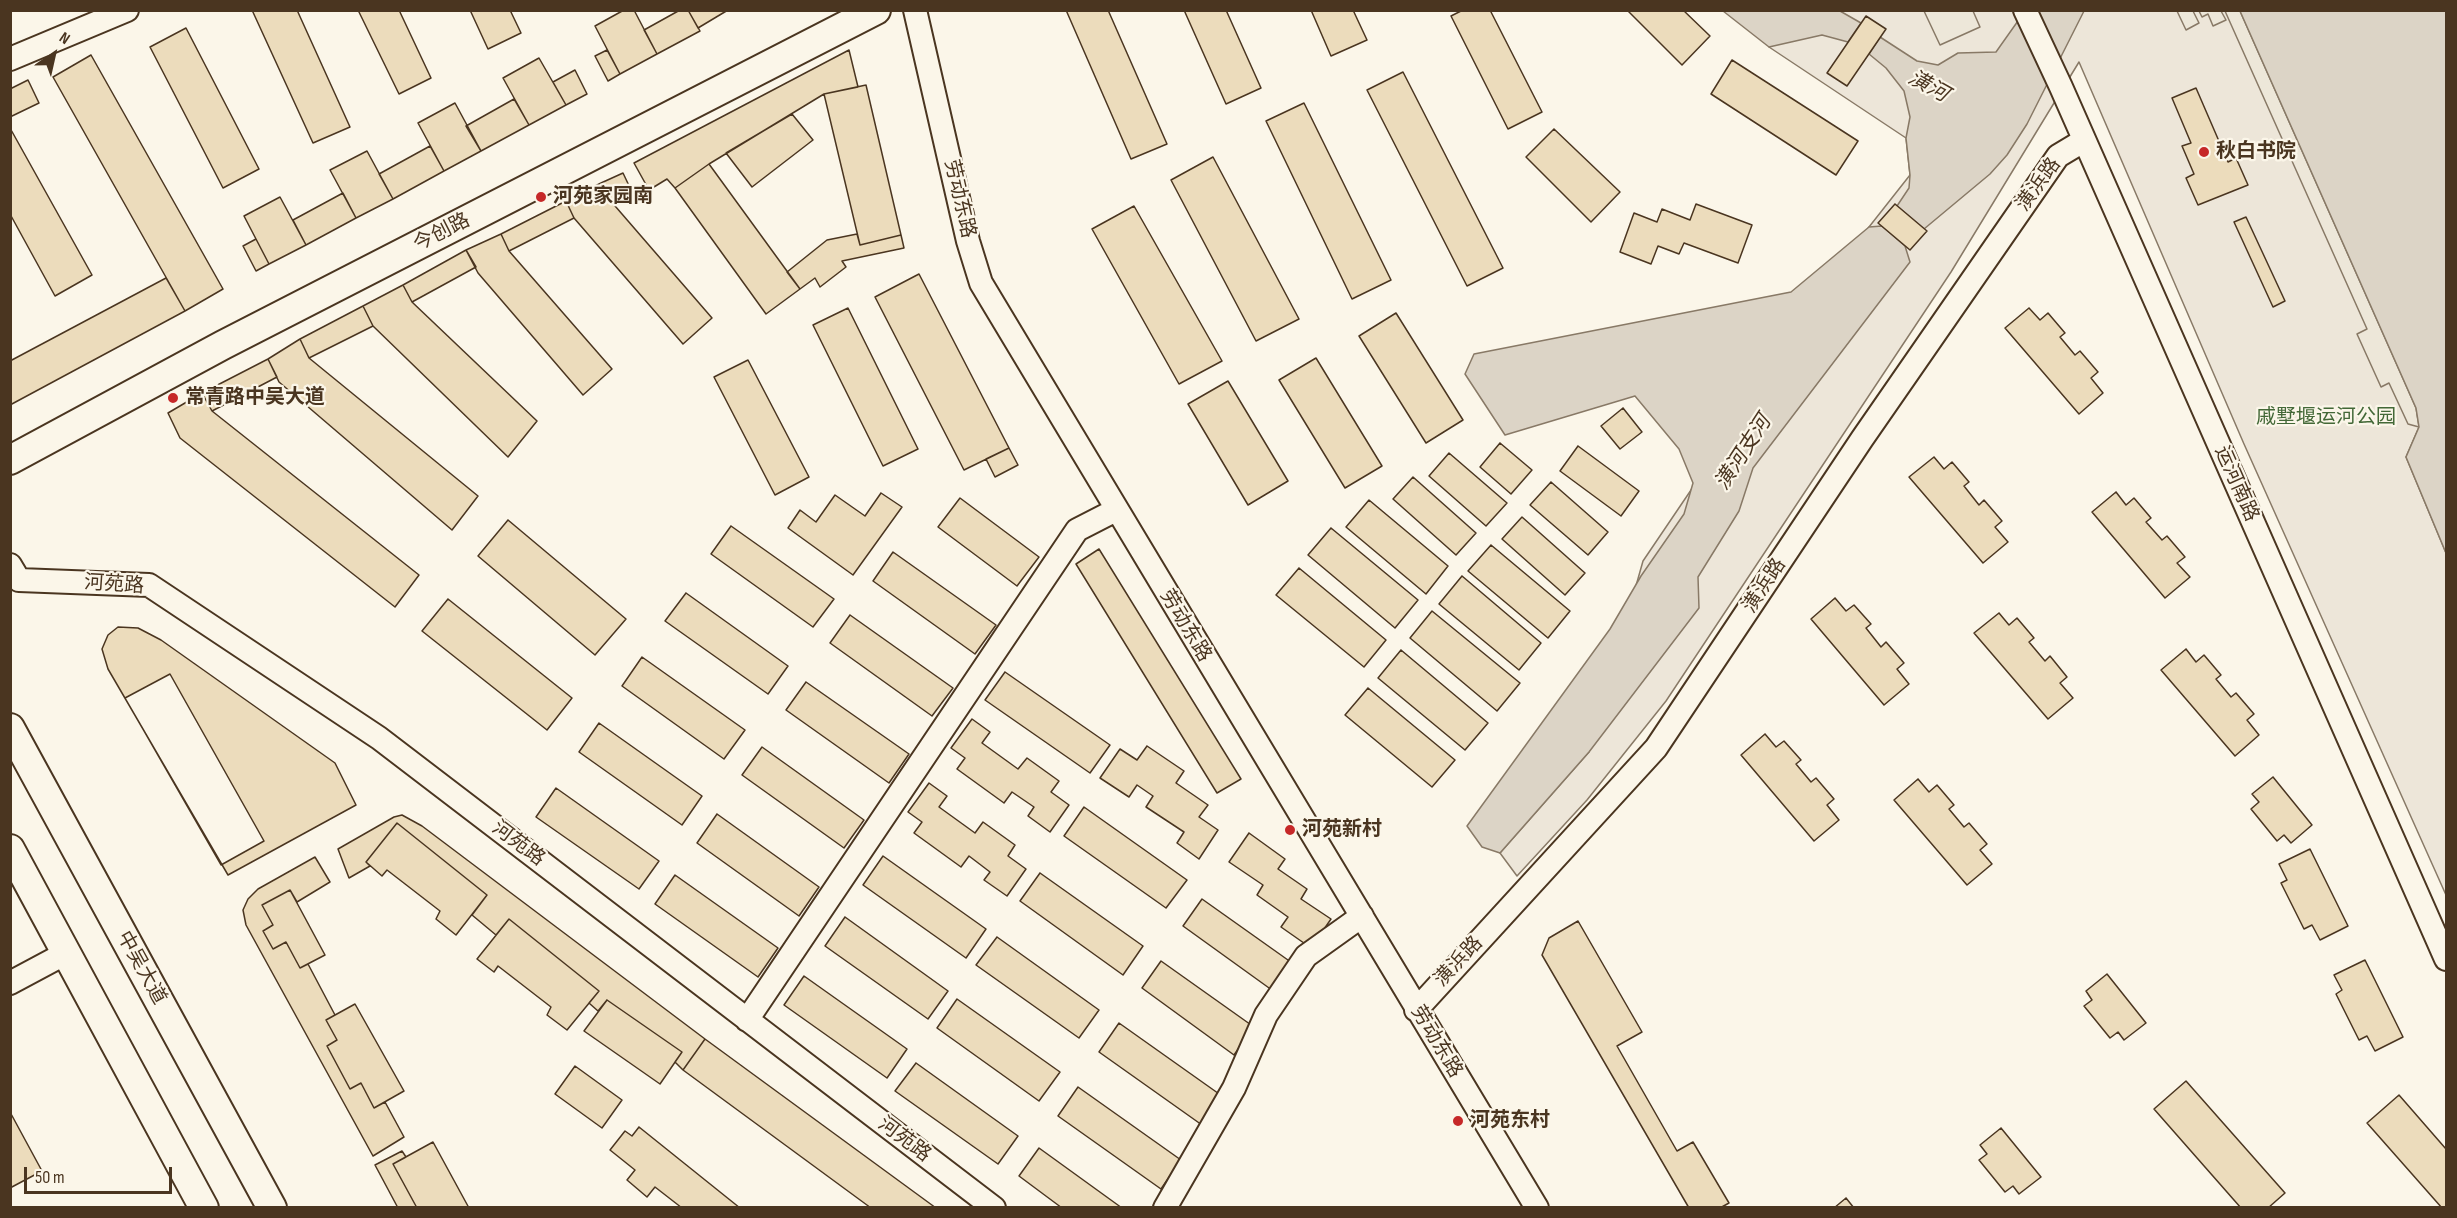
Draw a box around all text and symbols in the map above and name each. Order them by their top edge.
north arrow [24,24,84,84]
text: N [55,28,73,49]
water label: 潢河 [1904,66,1952,108]
place label: 秋白书院 [2216,140,2296,164]
marker: 秋白书院 [2197,145,2211,159]
street label: 潢浜路 [2012,154,2066,216]
street label: 劳动东路 [938,157,980,241]
place label: 河苑家园南 [553,185,653,209]
marker: 河苑家园南 [534,190,548,204]
street label: 今创路 [410,209,474,257]
place label: 常青路中吴大道 [185,386,325,410]
marker: 常青路中吴大道 [166,391,180,405]
park label: 戚墅堰运河公园 [2256,406,2396,430]
water label: 潢河支河 [1711,411,1777,495]
street label: 运河南路 [2209,443,2263,525]
street label: 潢浜路 [1739,554,1791,618]
street label: 河苑路 [83,571,145,599]
street label: 劳动东路 [1154,586,1216,666]
street label: 河苑路 [487,816,549,872]
place label: 河苑新村 [1302,818,1382,842]
marker: 河苑新村 [1283,823,1297,837]
street label: 中吴大道 [111,927,171,1009]
street label: 潢浜路 [1430,932,1488,992]
street label: 劳动东路 [1405,1002,1467,1082]
place label: 河苑东村 [1470,1109,1550,1133]
street label: 河苑路 [873,1112,935,1168]
marker: 河苑东村 [1451,1114,1465,1128]
scale bar [27,1155,176,1193]
text: 50 m [35,1167,65,1188]

